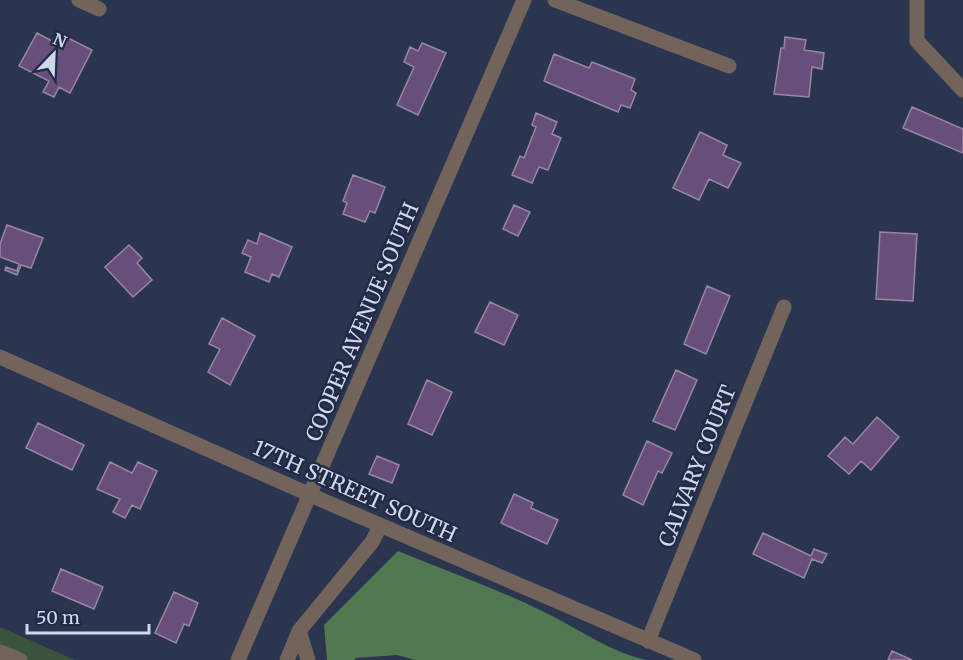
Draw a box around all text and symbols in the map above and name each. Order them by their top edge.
north arrow [24,24,84,84]
text: N [50,29,70,52]
street label: COOPER AVENUE SOUTH [299,198,425,445]
street label: CALVARY COURT [652,381,742,551]
street label: 17TH STREET SOUTH [249,434,461,548]
scale bar [27,597,148,635]
text: 50 m [36,606,80,629]

